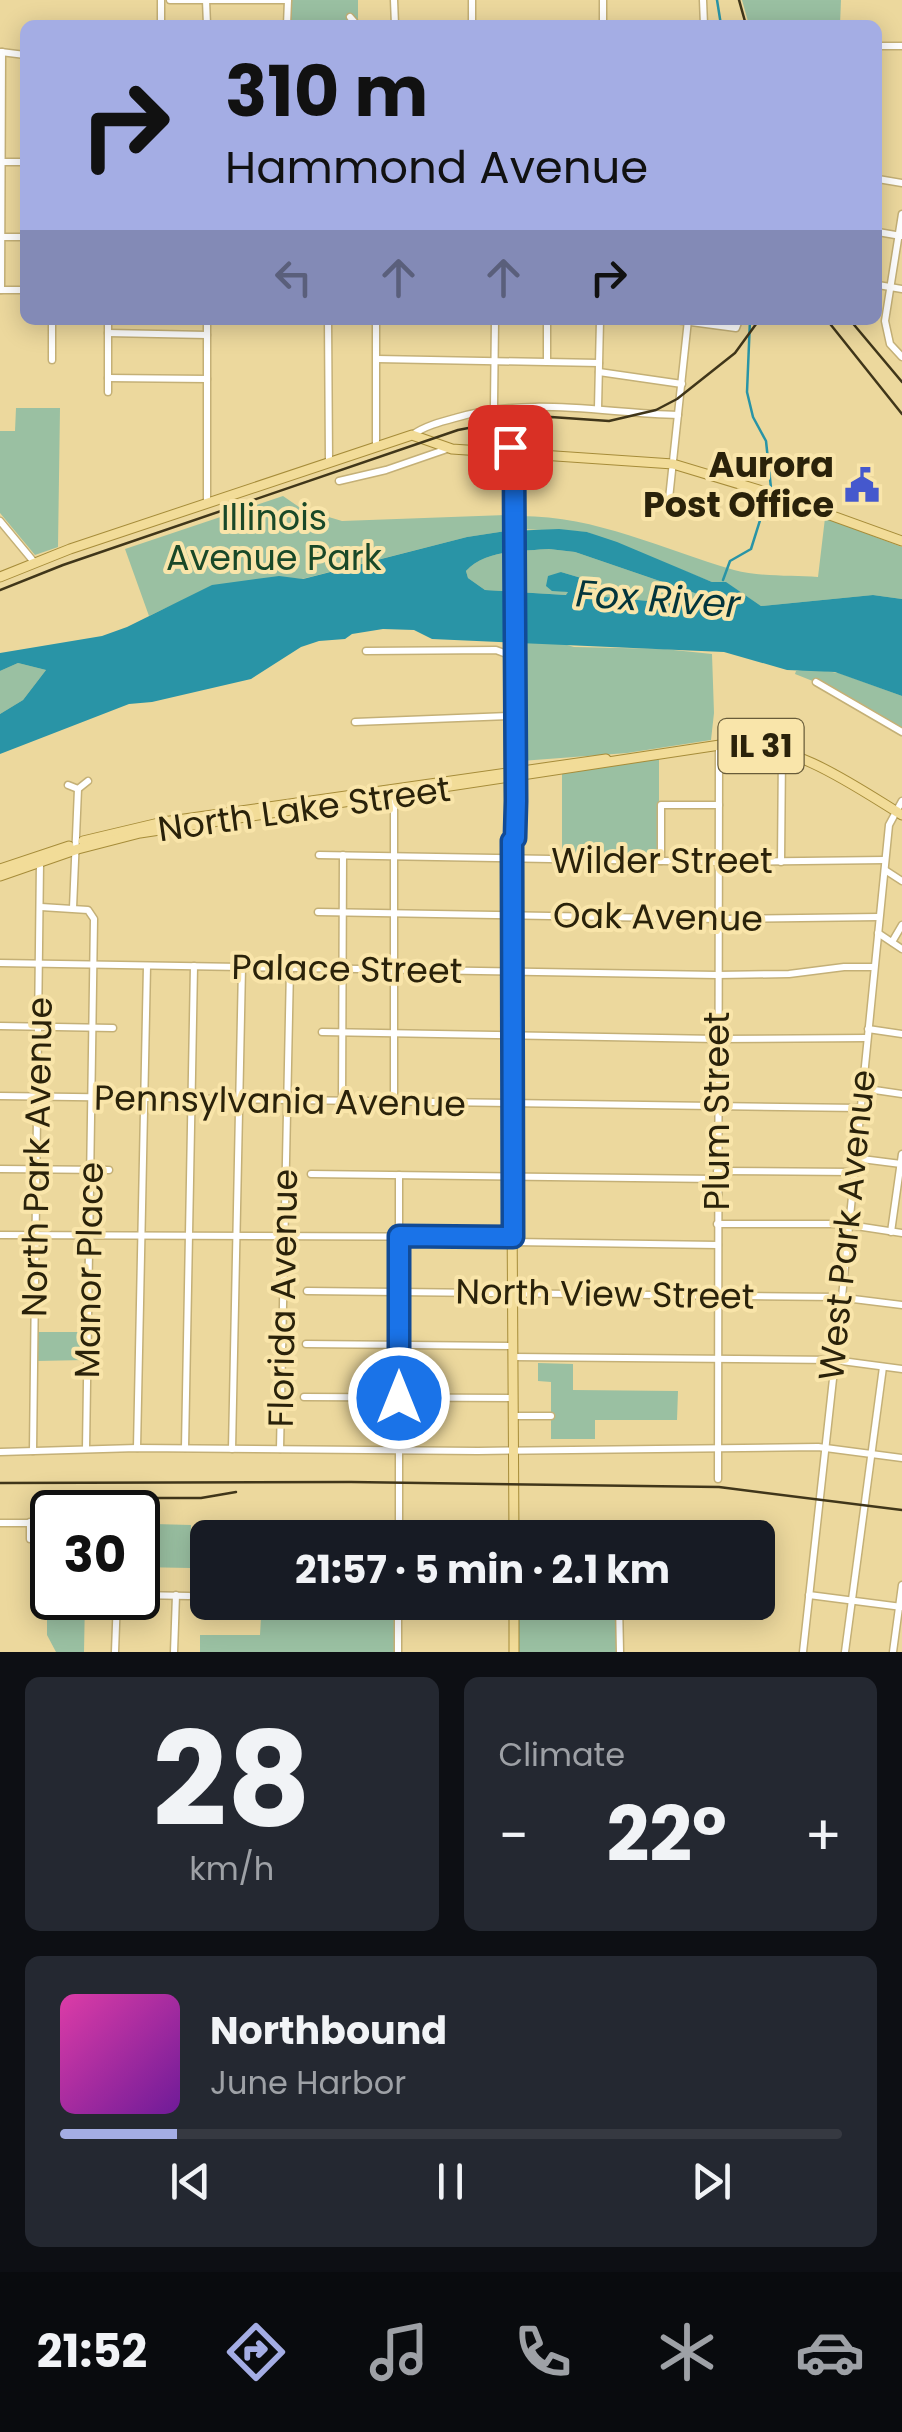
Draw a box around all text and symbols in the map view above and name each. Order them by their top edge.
text: 310 m [225,42,428,141]
icon: right [60,60,190,190]
text: Hammond Avenue [225,136,648,199]
icon: left [266,250,321,305]
icon: ahead [371,250,426,305]
icon: ahead [476,250,531,305]
icon: right [581,250,636,305]
pin [468,405,553,490]
icon: arrive [483,420,538,475]
place label: Aurora Post Office [643,440,834,529]
public building icon: Aurora Post Office [843,466,881,504]
park label: Illinois Avenue Park [166,493,382,582]
water label: Fox River [574,566,743,631]
road number: IL 31 [718,719,804,773]
street label: North Lake Street [155,764,453,853]
street label: Wilder Street [551,836,773,885]
street label: Oak Avenue [553,890,763,943]
street label: Palace Street [231,942,463,995]
street label: North Park Avenue [9,996,64,1318]
street label: Plum Street [692,1011,741,1211]
street label: West Park Avenue [806,1067,887,1383]
street label: Pennsylvania Avenue [94,1073,466,1128]
street label: Manor Place [62,1161,115,1379]
street label: Florida Avenue [256,1168,309,1428]
street label: North View Street [455,1266,755,1321]
position arrow [347,1346,451,1450]
speed limit sign: 30 [30,1490,160,1620]
text: 21:57 · 5 min · 2.1 km [295,1543,670,1596]
text: 28 [153,1688,311,1871]
text: Climate [499,1732,625,1777]
text: 22° [606,1782,727,1887]
text: − [499,1797,529,1874]
text: + [804,1797,842,1874]
text: km/h [189,1846,274,1891]
text: Northbound [210,2004,447,2057]
text: June Harbor [210,2060,406,2105]
icon: previous [163,2154,218,2209]
icon: pause [423,2154,478,2209]
icon: next [684,2154,739,2209]
icon: directions [221,2317,291,2387]
icon: music [364,2317,434,2387]
icon: phone [508,2317,578,2387]
icon: climate [652,2317,722,2387]
icon: car [795,2317,865,2387]
text: 21:52 [37,2320,147,2383]

